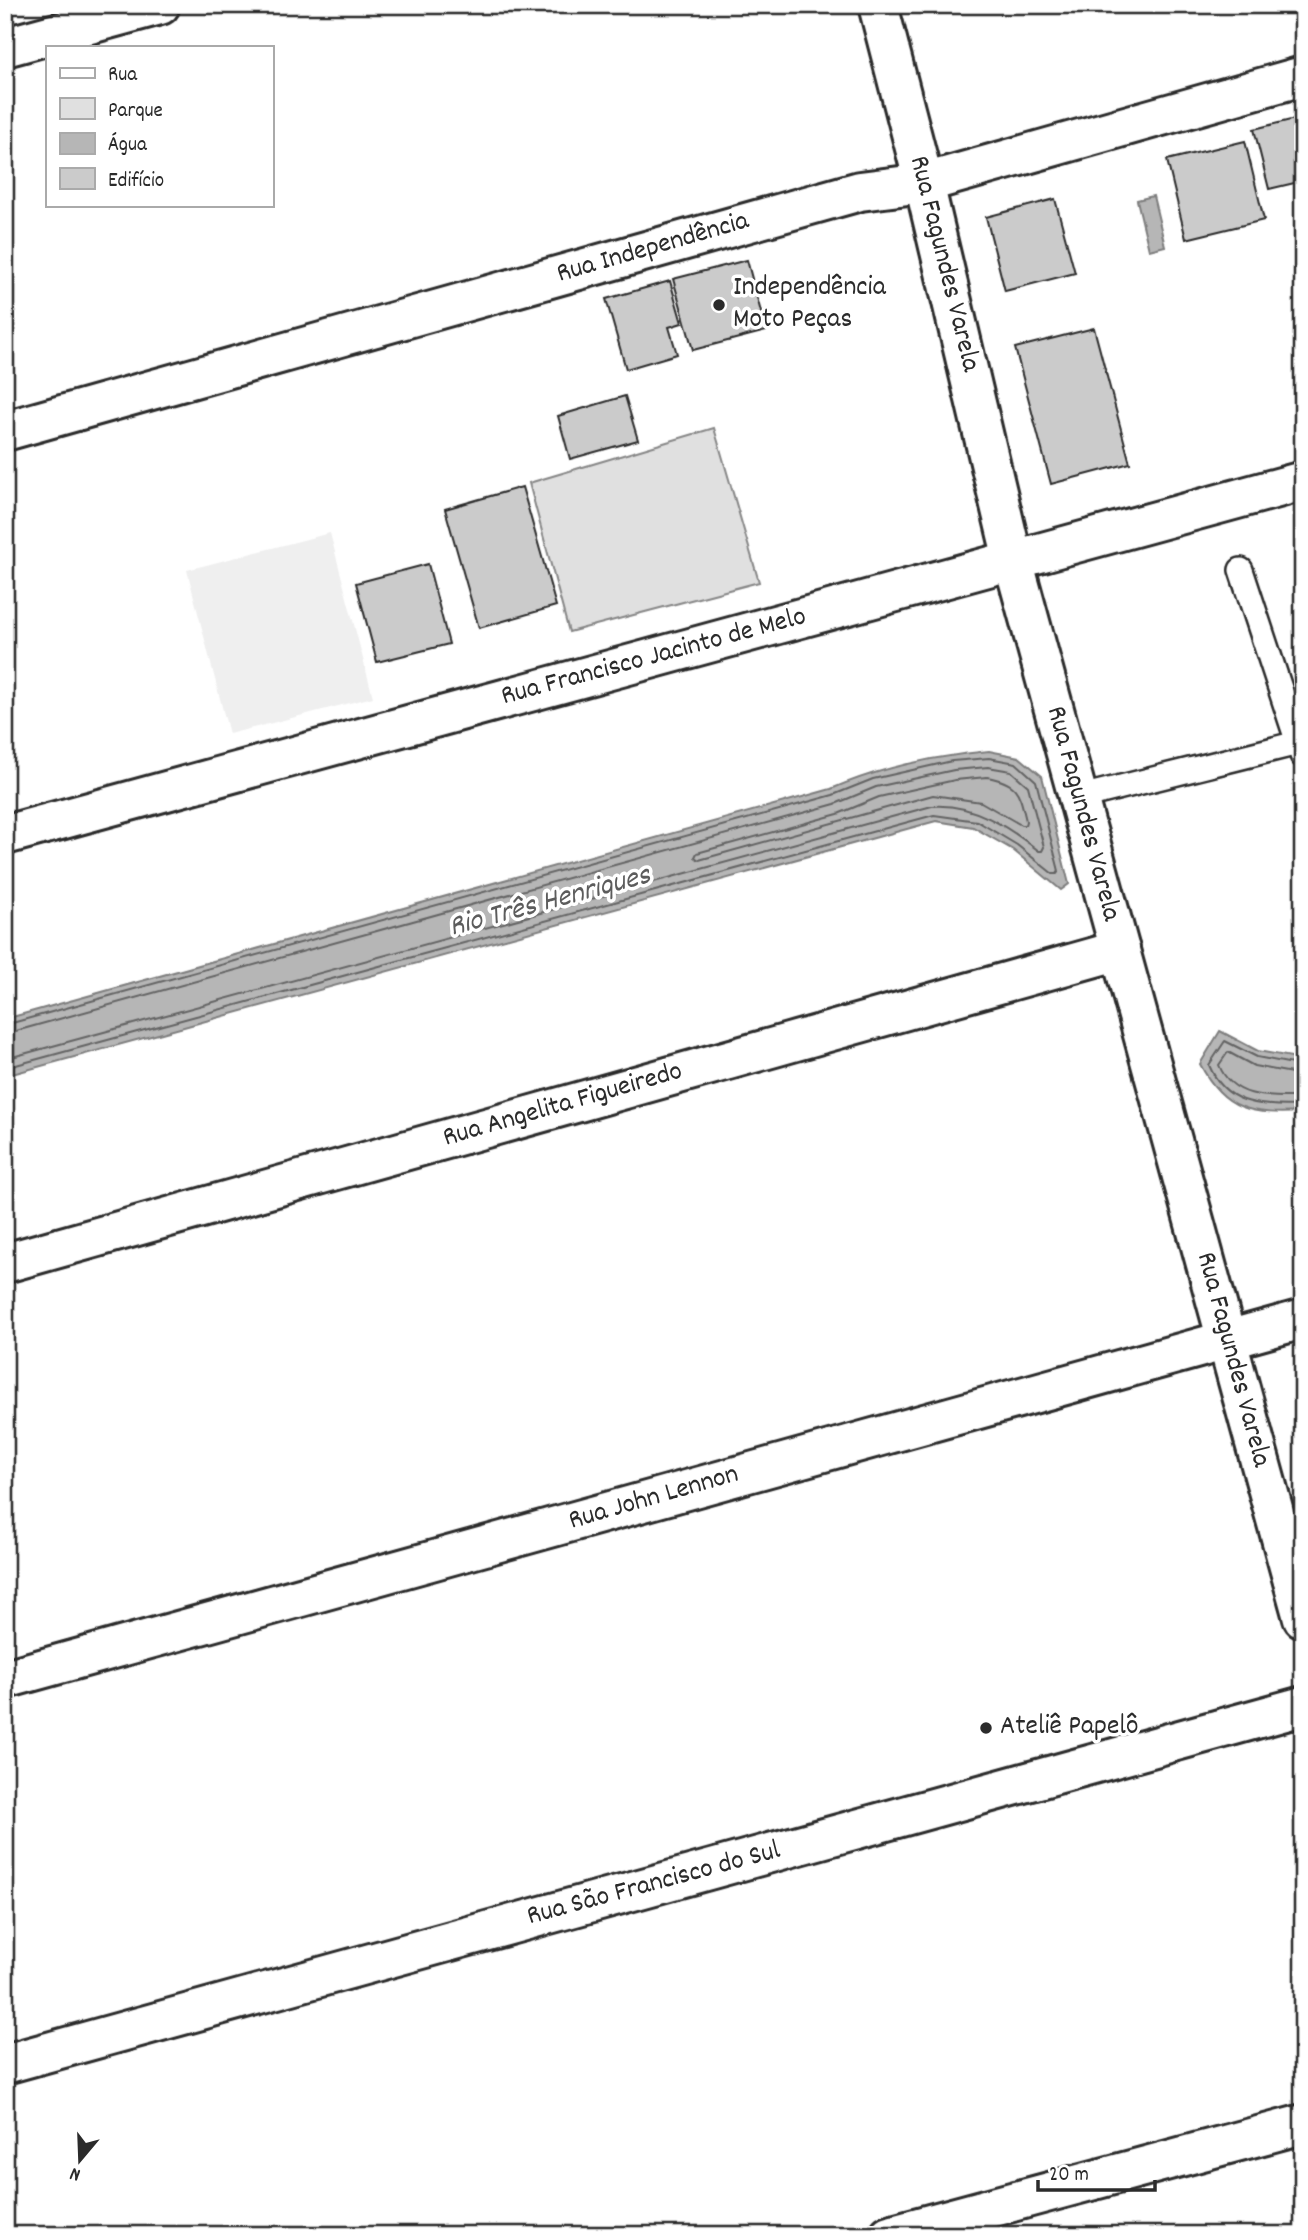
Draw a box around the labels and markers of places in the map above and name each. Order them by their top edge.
place label: Independência Moto Peças [733,269,887,341]
marker: Independência Moto Peças [711,297,727,313]
place label: Ateliê Papelô [1000,1708,1138,1748]
marker: Ateliê Papelô [978,1720,994,1736]

